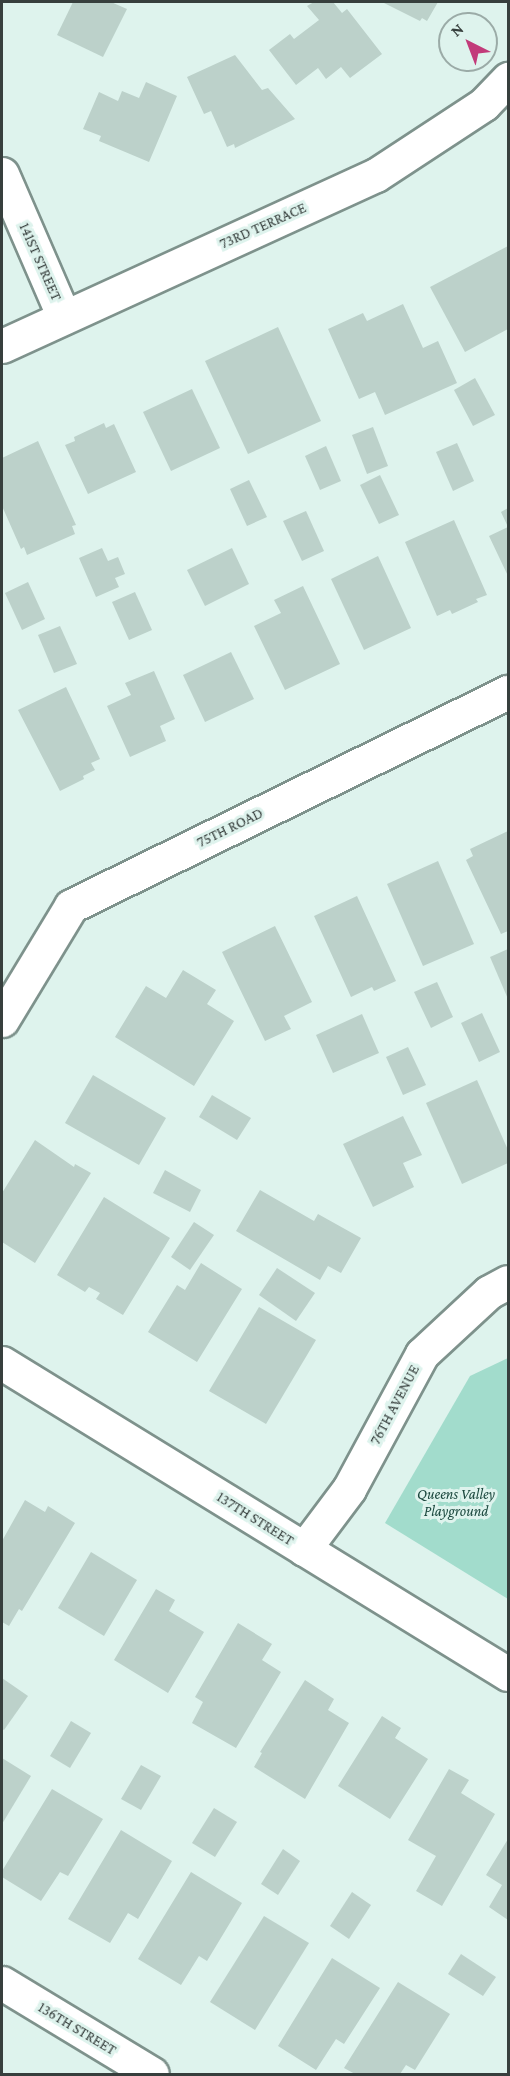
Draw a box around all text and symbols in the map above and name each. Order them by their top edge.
north arrow [438,12,498,72]
text: N [447,20,467,40]
street label: 73RD TERRACE [217,199,309,253]
street label: 141ST STREET [15,220,65,304]
street label: 75TH ROAD [194,804,266,852]
street label: 76TH AVENUE [366,1362,424,1448]
park label: Queens Valley Playground [417,1485,495,1520]
street label: 137TH STREET [213,1488,297,1550]
street label: 136TH STREET [35,1999,119,2059]

